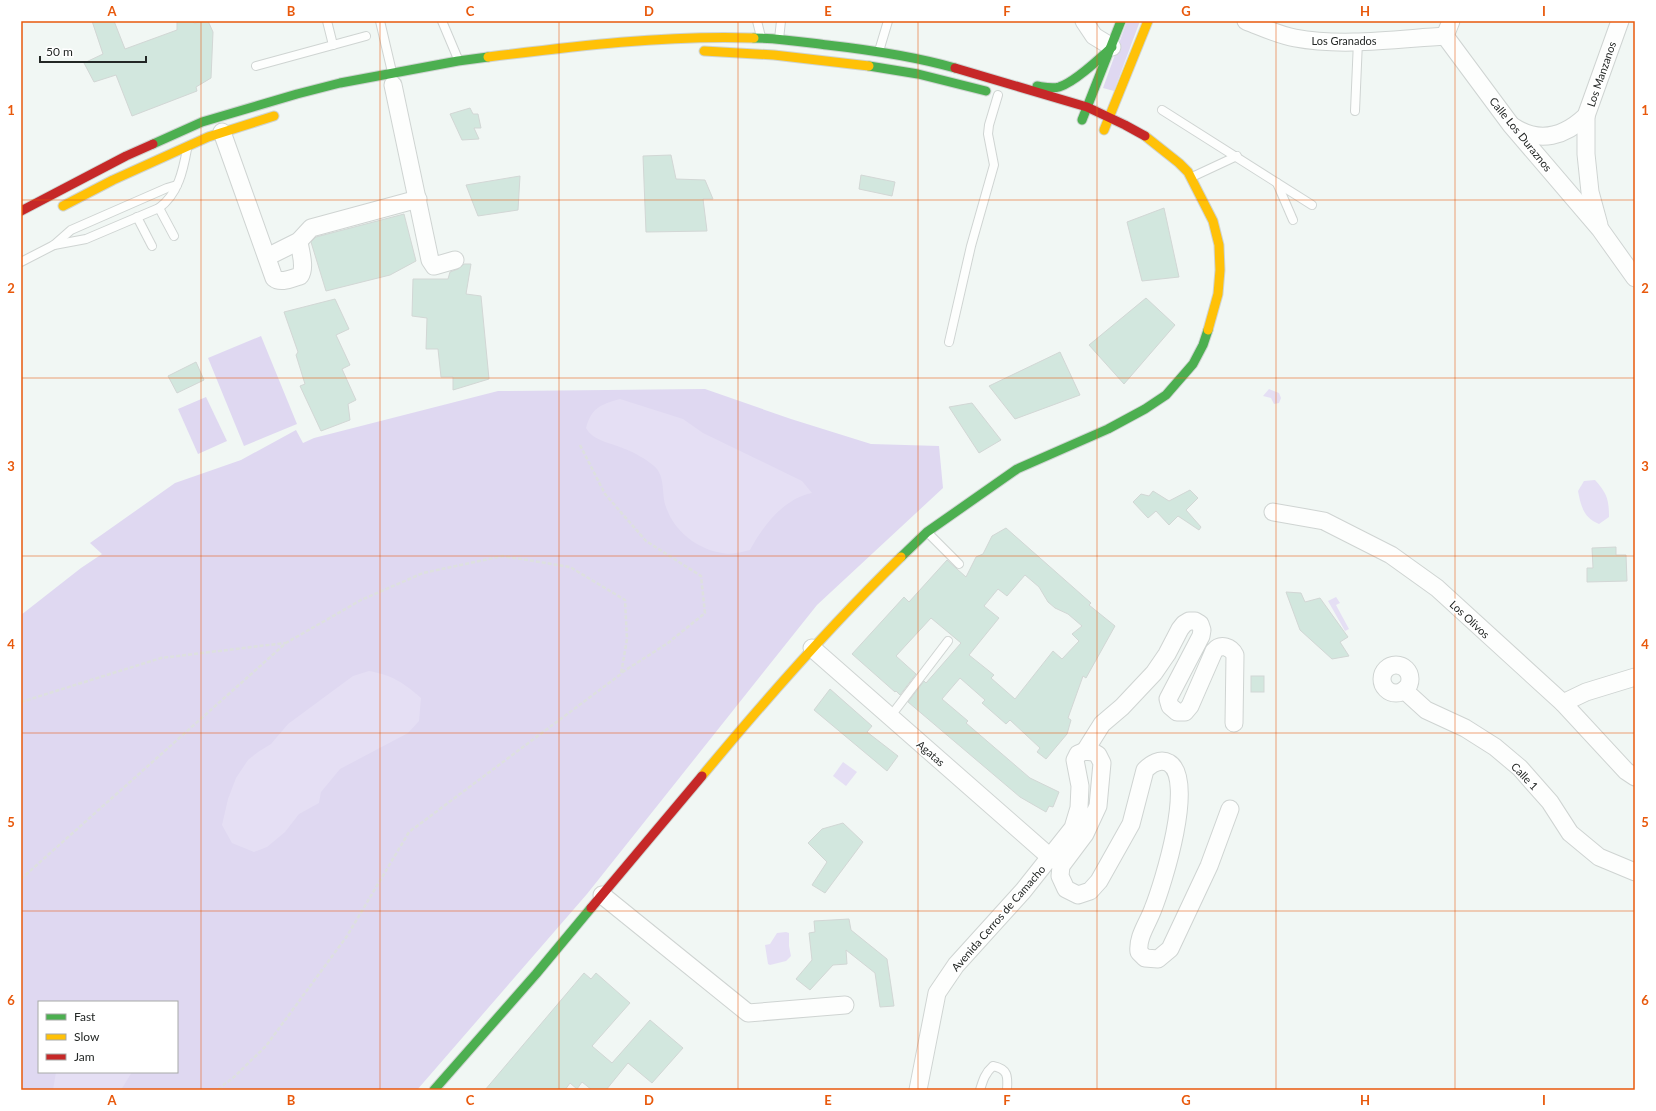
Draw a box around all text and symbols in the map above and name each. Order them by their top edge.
text: A [106,3,117,19]
text: B [287,3,296,19]
text: C [466,3,475,19]
text: D [644,3,654,19]
text: E [824,3,832,19]
text: F [1003,3,1011,19]
text: G [1181,3,1191,19]
text: H [1360,3,1370,19]
text: I [1542,3,1546,19]
street label: Los Granados [1311,34,1377,47]
scale bar [40,38,146,64]
street label: Los Manzanos [1584,39,1618,108]
text: 50 m [46,44,73,59]
street label: Calle Los Duraznos [1487,94,1555,174]
text: 1 [7,102,15,118]
text: 1 [1641,102,1649,118]
text: 2 [7,280,15,296]
text: 2 [1641,280,1649,296]
text: 3 [7,458,15,474]
text: 3 [1641,458,1649,474]
street label: Los Olivos [1447,597,1493,641]
text: 4 [7,636,15,652]
text: 4 [1641,636,1649,652]
street label: Agatas [914,737,948,769]
street label: Calle 1 [1509,760,1541,792]
text: 5 [7,814,15,830]
text: 5 [1641,814,1649,830]
street label: Avenida Cerros de Camacho [948,862,1048,974]
text: 6 [7,992,15,1008]
text: 6 [1641,992,1649,1008]
legend [38,1001,178,1073]
text: Fast [74,1009,96,1024]
text: Slow [74,1029,100,1044]
text: Jam [74,1049,95,1064]
text: A [106,1092,117,1108]
text: B [287,1092,296,1108]
text: C [466,1092,475,1108]
text: D [644,1092,654,1108]
text: E [824,1092,832,1108]
text: F [1003,1092,1011,1108]
text: G [1181,1092,1191,1108]
text: H [1360,1092,1370,1108]
text: I [1542,1092,1546,1108]

